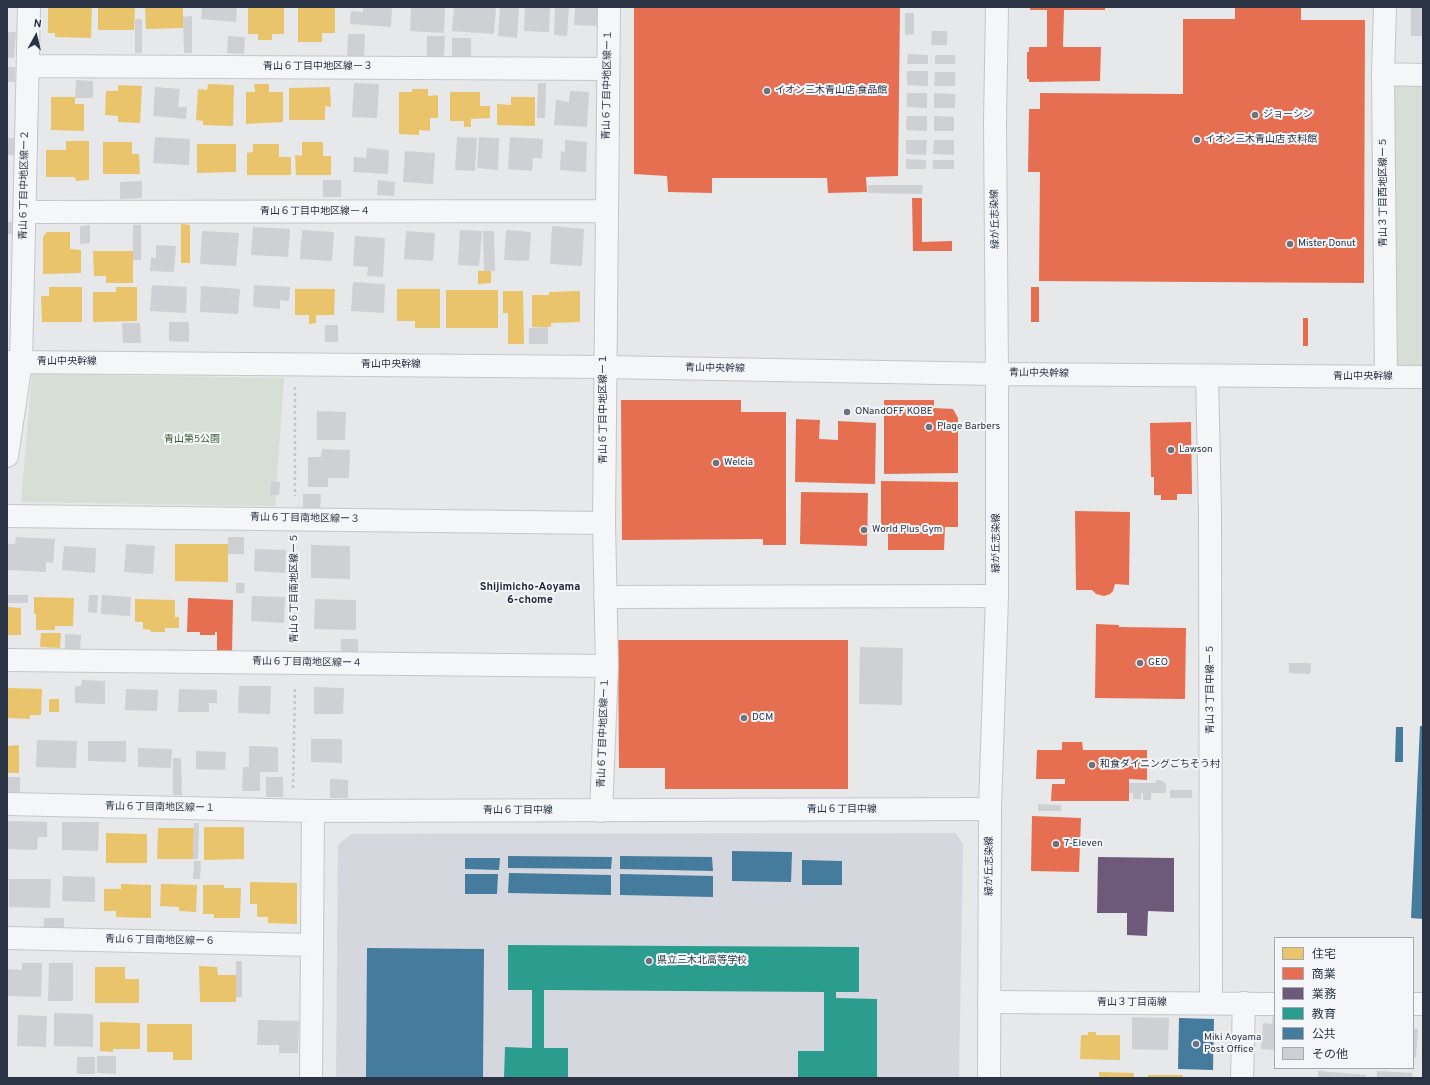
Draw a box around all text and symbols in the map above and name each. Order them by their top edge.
north arrow [16,16,56,56]
text: N [33,17,43,32]
street label: 青山６丁目中地区線ー１ [601,30,615,140]
street label: 青山６丁目中地区線ー３ [263,61,373,73]
place label: イオン三木青山店 食品館 [775,85,887,97]
marker: イオン三木青山店 食品館 [762,86,772,96]
place label: ジョーシン [1263,109,1313,121]
marker: ジョーシン [1250,110,1260,120]
street label: 青山６丁目中地区線ー２ [18,130,32,240]
place label: イオン三木青山店 衣料館 [1205,134,1317,146]
marker: イオン三木青山店 衣料館 [1192,135,1202,145]
street label: 青山３丁目西地区線ー５ [1378,137,1390,247]
street label: 緑が丘志染線 [989,189,1003,249]
street label: 青山６丁目中地区線ー４ [260,206,370,218]
place label: Mister Donut [1298,238,1356,250]
marker: Mister Donut [1285,239,1295,249]
street label: 青山６丁目中地区線ー１ [598,354,610,464]
street label: 青山中央幹線 [37,356,97,368]
street label: 青山中央幹線 [361,359,421,371]
street label: 青山中央幹線 [685,362,745,376]
street label: 青山中央幹線 [1009,367,1069,381]
street label: 青山中央幹線 [1333,371,1393,383]
place label: ONandOFF KOBE [855,406,933,418]
marker: ONandOFF KOBE [842,407,852,417]
place label: Plage Barbers [937,421,1000,433]
marker: Plage Barbers [924,422,934,432]
park label: 青山第5公園 [164,434,220,446]
place label: Lawson [1179,444,1213,456]
marker: Lawson [1166,445,1176,455]
place label: Welcia [724,457,753,469]
marker: Welcia [711,458,721,468]
street label: 青山６丁目南地区線ー３ [250,512,360,526]
street label: 緑が丘志染線 [991,513,1003,573]
place label: World Plus Gym [872,524,942,536]
marker: World Plus Gym [859,525,869,535]
street label: 青山６丁目南地区線ー５ [289,533,301,643]
district label: Shijimicho-Aoyama 6-chome [480,581,580,607]
street label: 青山３丁目中線ー５ [1205,644,1217,734]
street label: 青山６丁目南地区線ー４ [252,656,362,670]
place label: GEO [1148,657,1168,669]
marker: GEO [1135,658,1145,668]
street label: 青山６丁目中地区線ー１ [596,678,612,788]
place label: DCM [752,712,773,724]
marker: DCM [739,713,749,723]
place label: 和食ダイニングごちそう村 [1100,759,1220,771]
marker: 和食ダイニングごちそう村 [1087,760,1097,770]
street label: 青山６丁目南地区線ー１ [105,801,215,815]
street label: 青山６丁目中線 [807,804,877,816]
street label: 青山６丁目中線 [483,805,553,817]
street label: 緑が丘志染線 [984,836,996,896]
place label: 7-Eleven [1064,838,1103,850]
marker: 7-Eleven [1051,839,1061,849]
street label: 青山６丁目南地区線ー６ [105,934,215,948]
legend [1274,937,1414,1069]
text: 住宅 [1312,947,1336,963]
place label: 県立三木北高等学校 [657,955,747,967]
marker: 県立三木北高等学校 [644,956,654,966]
text: 商業 [1312,967,1336,983]
text: 業務 [1312,987,1336,1003]
street label: 青山３丁目南線 [1097,997,1167,1009]
text: 教育 [1312,1007,1336,1023]
text: 公共 [1312,1027,1336,1043]
place label: Miki Aoyama Post Office [1204,1032,1261,1056]
marker: Miki Aoyama Post Office [1191,1039,1201,1049]
text: その他 [1312,1047,1348,1063]

